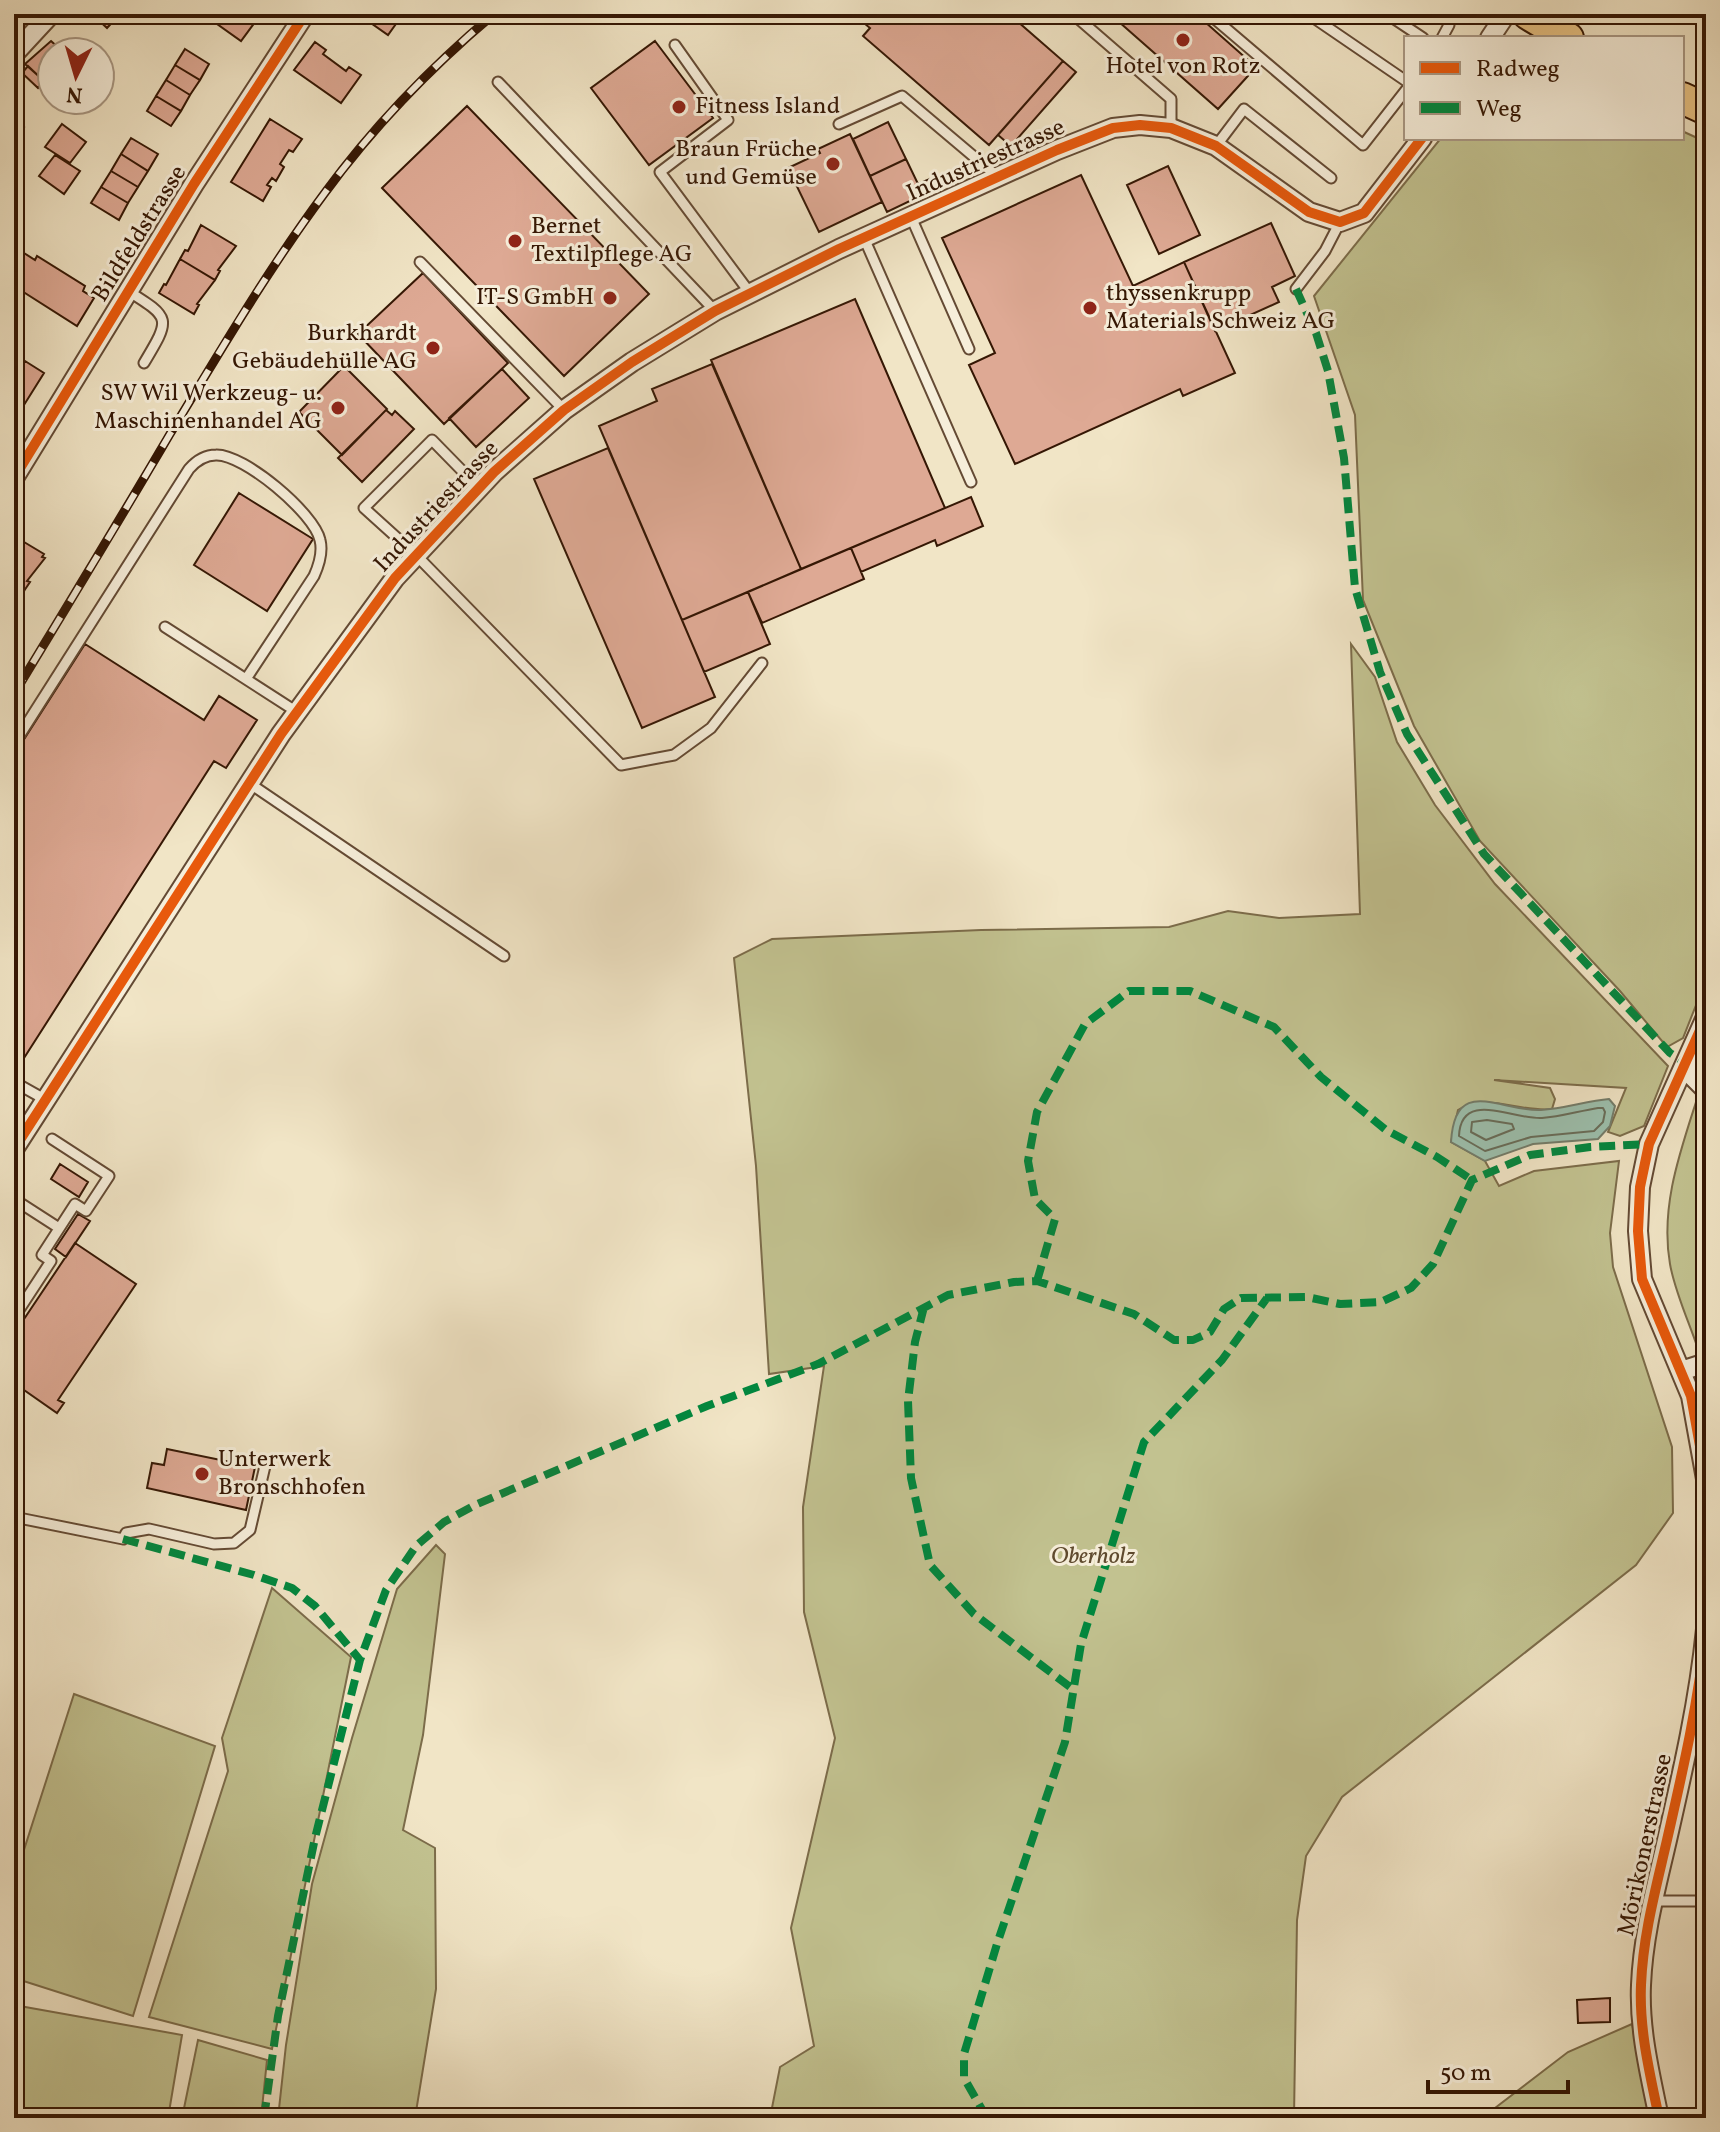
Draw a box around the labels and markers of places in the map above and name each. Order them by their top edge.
marker: Hotel von Rotz [1174,31,1192,49]
place label: Hotel von Rotz [1105,50,1261,84]
place label: Fitness Island [695,90,840,124]
marker: Fitness Island [670,98,688,116]
place label: Braun Früche und Gemüse [675,133,817,195]
marker: Braun Früche und Gemüse [824,155,842,173]
place label: Bernet Textilpflege AG [531,210,693,272]
marker: Bernet Textilpflege AG [506,232,524,250]
place label: thyssenkrupp Materials Schweiz AG [1106,277,1335,339]
place label: IT-S GmbH [476,281,594,315]
marker: IT-S GmbH [601,289,619,307]
marker: thyssenkrupp Materials Schweiz AG [1081,299,1099,317]
place label: Burkhardt Gebäudehülle AG [232,317,417,379]
marker: Burkhardt Gebäudehülle AG [424,339,442,357]
place label: SW Wil Werkzeug- u. Maschinenhandel AG [94,377,322,439]
marker: SW Wil Werkzeug- u. Maschinenhandel AG [329,399,347,417]
place label: Unterwerk Bronschhofen [218,1443,366,1505]
marker: Unterwerk Bronschhofen [193,1465,211,1483]

